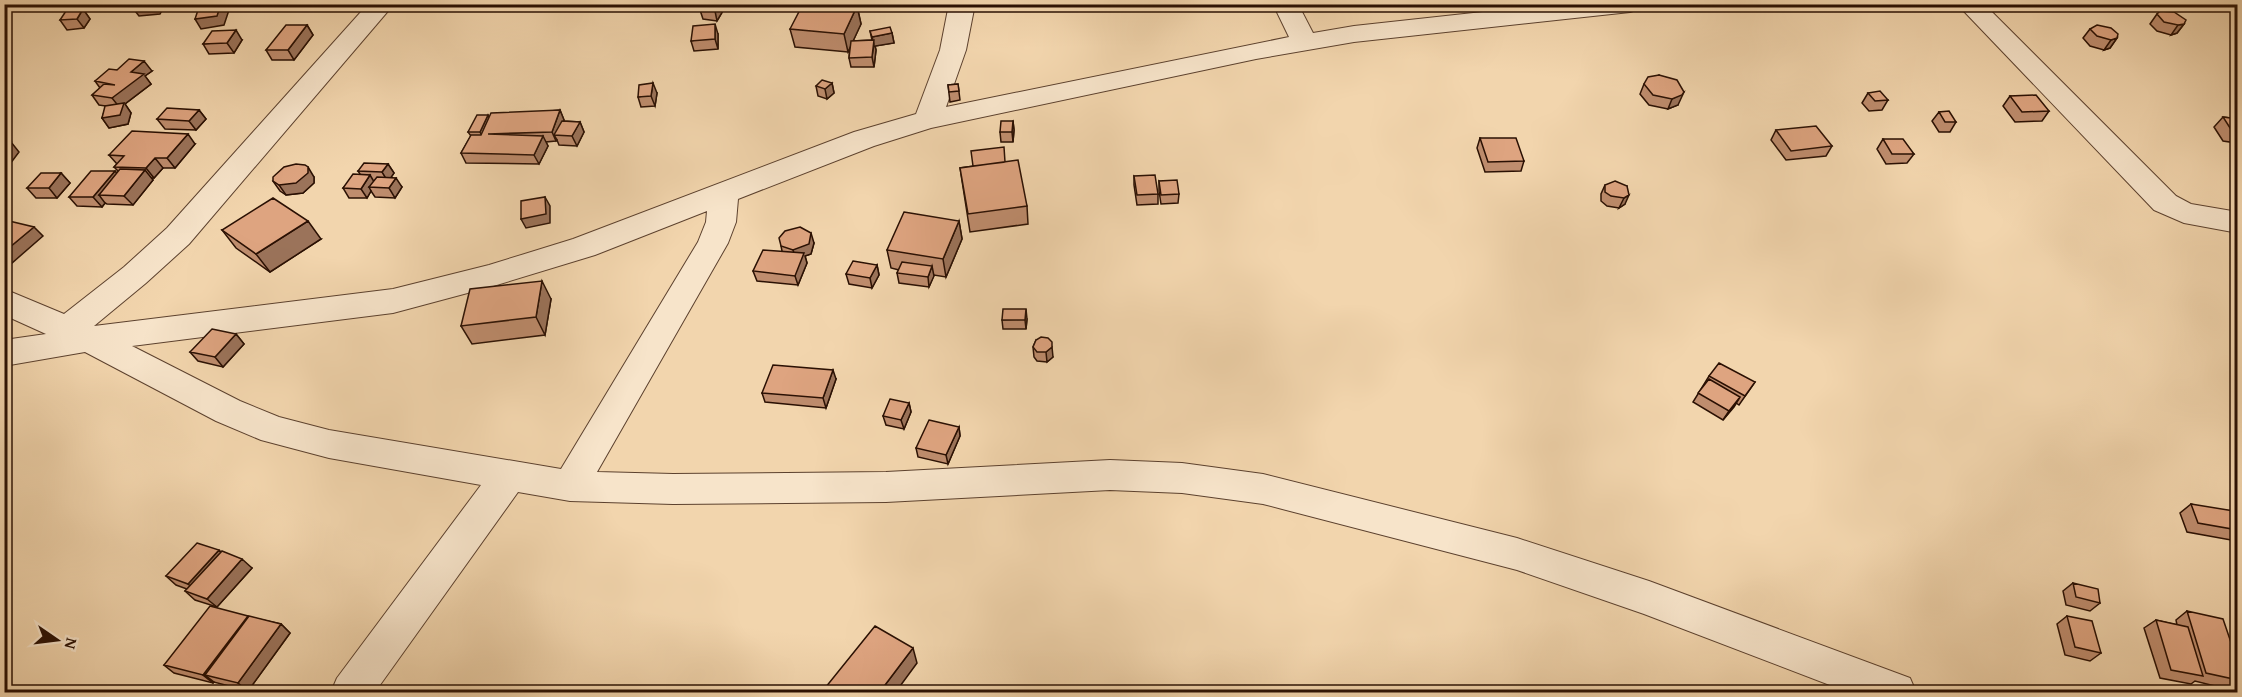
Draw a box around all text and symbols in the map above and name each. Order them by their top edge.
north arrow [27,610,87,670]
text: N [59,636,84,652]

